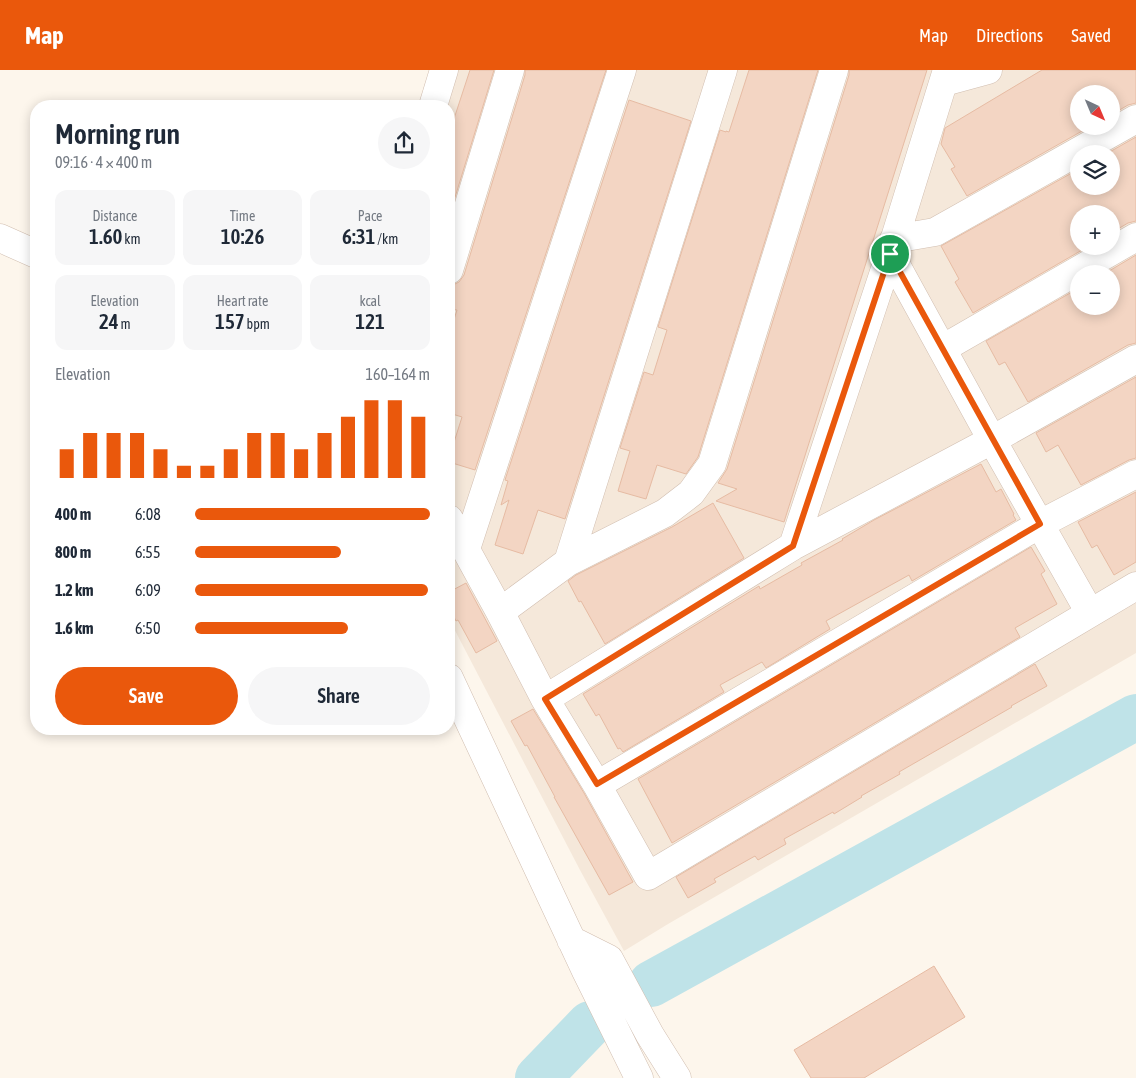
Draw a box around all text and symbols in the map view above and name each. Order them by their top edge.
text: Map [25,22,64,49]
text: Map [919,25,948,46]
text: Directions [976,25,1043,46]
text: Saved [1071,25,1111,46]
north arrow [1070,85,1120,135]
map controls [1070,85,1120,315]
button: share [378,117,430,169]
text: Morning run [55,118,180,150]
button: layers [1070,145,1120,195]
text: 09:16 · 4 × 400 m [55,153,152,171]
button: + [1070,205,1120,255]
text: Distance [92,208,137,224]
text: Time [230,208,255,224]
text: Pace [358,208,382,224]
text: 1.60 [89,224,122,248]
text: 10:26 [221,224,264,248]
text: 6:31 [342,224,375,248]
text: km [122,231,141,247]
text: /km [375,231,398,247]
pin [869,233,911,275]
icon: arrive [876,240,904,268]
button: − [1070,265,1120,315]
text: Elevation [91,293,139,309]
text: Heart rate [217,293,268,309]
text: kcal [360,293,381,309]
text: 24 [99,309,119,333]
text: 157 [215,309,245,333]
text: 121 [355,309,385,333]
text: m [119,316,131,332]
text: bpm [245,316,270,332]
text: Elevation [55,365,110,383]
text: 160–164 m [366,365,430,383]
text: 400 m [55,505,91,523]
text: 6:08 [135,505,161,523]
text: 800 m [55,543,91,561]
text: 6:55 [135,543,160,561]
text: 1.2 km [55,581,94,599]
text: 6:09 [135,581,161,599]
text: 1.6 km [55,619,94,637]
text: 6:50 [135,619,160,637]
button: Save [55,667,238,725]
button: Share [248,667,430,725]

